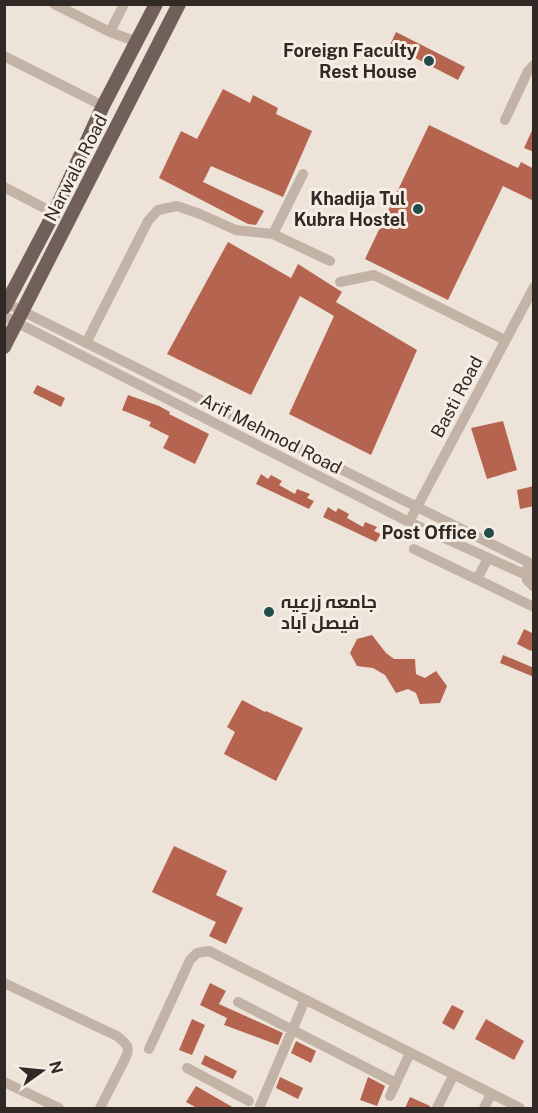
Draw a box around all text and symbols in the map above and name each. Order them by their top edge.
place label: Foreign Faculty Rest House [283,40,417,82]
marker: Foreign Faculty Rest House [422,54,436,68]
street label: Narwala Road [40,111,111,225]
place label: Khadija Tul Kubra Hostel [294,188,406,230]
marker: Khadija Tul Kubra Hostel [411,202,425,216]
street label: Basti Road [426,352,487,441]
street label: Arif Mehmod Road [197,389,345,478]
place label: Post Office [381,522,477,543]
marker: Post Office [482,526,496,540]
place label: جامعہ زرعیہ فیصل آباد [281,591,377,634]
marker: جامعہ زرعیہ فیصل آباد [262,605,276,619]
north arrow [12,1041,72,1101]
text: N [45,1059,67,1076]

